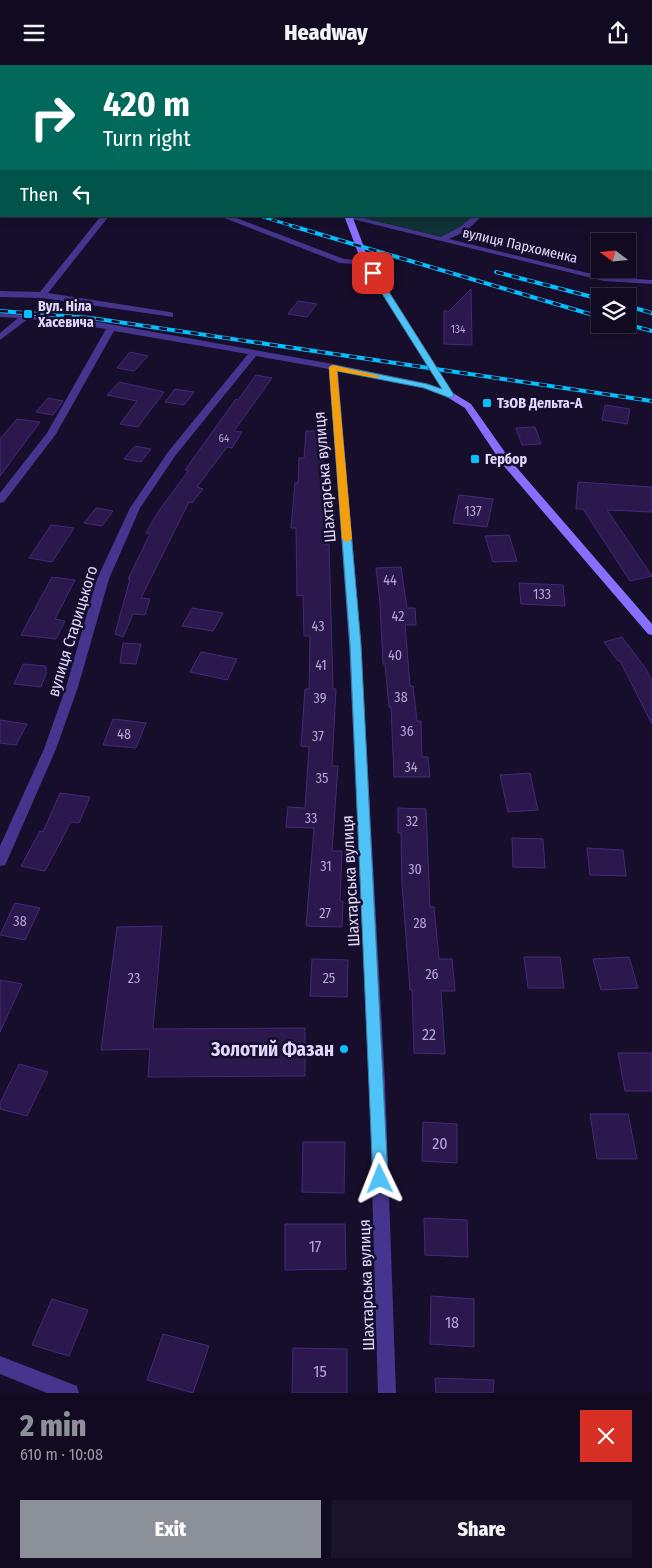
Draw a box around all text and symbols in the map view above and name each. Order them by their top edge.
icon: menu [20,19,48,47]
text: Headway [284,19,368,46]
icon: share [604,19,632,47]
text: 420 m [103,83,190,125]
icon: right [20,85,85,150]
text: Turn right [103,125,191,152]
icon: left [68,180,96,208]
text: Then [20,183,58,206]
street label: вулиця Пархоменка [461,224,579,267]
north arrow [591,233,636,277]
map controls [591,233,636,333]
pin [352,252,394,294]
icon: arrive [359,259,387,287]
button: layers [591,288,636,333]
place label: Вул. Ніла Хасевича [37,298,94,331]
marker: Вул. Ніла Хасевича [22,308,34,320]
house number: 134 [451,323,466,336]
place label: ТзОВ Дельта-А [497,395,583,412]
marker: ТзОВ Дельта-А [481,397,493,409]
street label: Шахтарська вулиця [309,411,340,543]
house number: 64 [219,432,230,445]
place label: Гербор [485,451,528,468]
marker: Гербор [469,453,481,465]
house number: 137 [464,503,482,520]
street label: вулиця Старицького [44,563,101,699]
house number: 44 [383,572,397,589]
house number: 133 [533,586,551,603]
house number: 42 [392,608,404,625]
house number: 43 [312,618,324,635]
house number: 40 [388,647,402,664]
house number: 41 [315,657,327,674]
house number: 38 [394,689,408,706]
house number: 39 [314,690,327,707]
house number: 36 [400,723,414,740]
house number: 48 [117,726,131,743]
house number: 37 [312,728,324,745]
house number: 34 [404,759,418,776]
house number: 35 [316,770,328,787]
house number: 33 [305,810,317,827]
house number: 32 [406,813,418,830]
street label: Шахтарська вулиця [338,815,363,947]
house number: 31 [320,858,332,875]
house number: 30 [408,861,422,878]
house number: 27 [319,905,331,922]
house number: 38 [13,913,27,930]
house number: 28 [413,915,427,932]
house number: 26 [425,966,439,983]
house number: 23 [128,970,140,987]
house number: 25 [323,970,335,987]
house number: 22 [422,1025,436,1044]
place label: Золотий Фазан [210,1038,334,1061]
marker: Золотий Фазан [338,1043,350,1055]
house number: 20 [432,1134,448,1153]
position arrow [353,1152,405,1204]
street label: Шахтарська вулиця [355,1219,378,1351]
house number: 17 [309,1237,322,1256]
house number: 18 [445,1313,459,1332]
house number: 15 [313,1362,327,1381]
text: 2 min [20,1408,86,1444]
button: close [580,1410,632,1462]
text: 610 m · 10:08 [20,1445,103,1464]
button: Exit [20,1500,321,1558]
button: Share [331,1500,632,1558]

